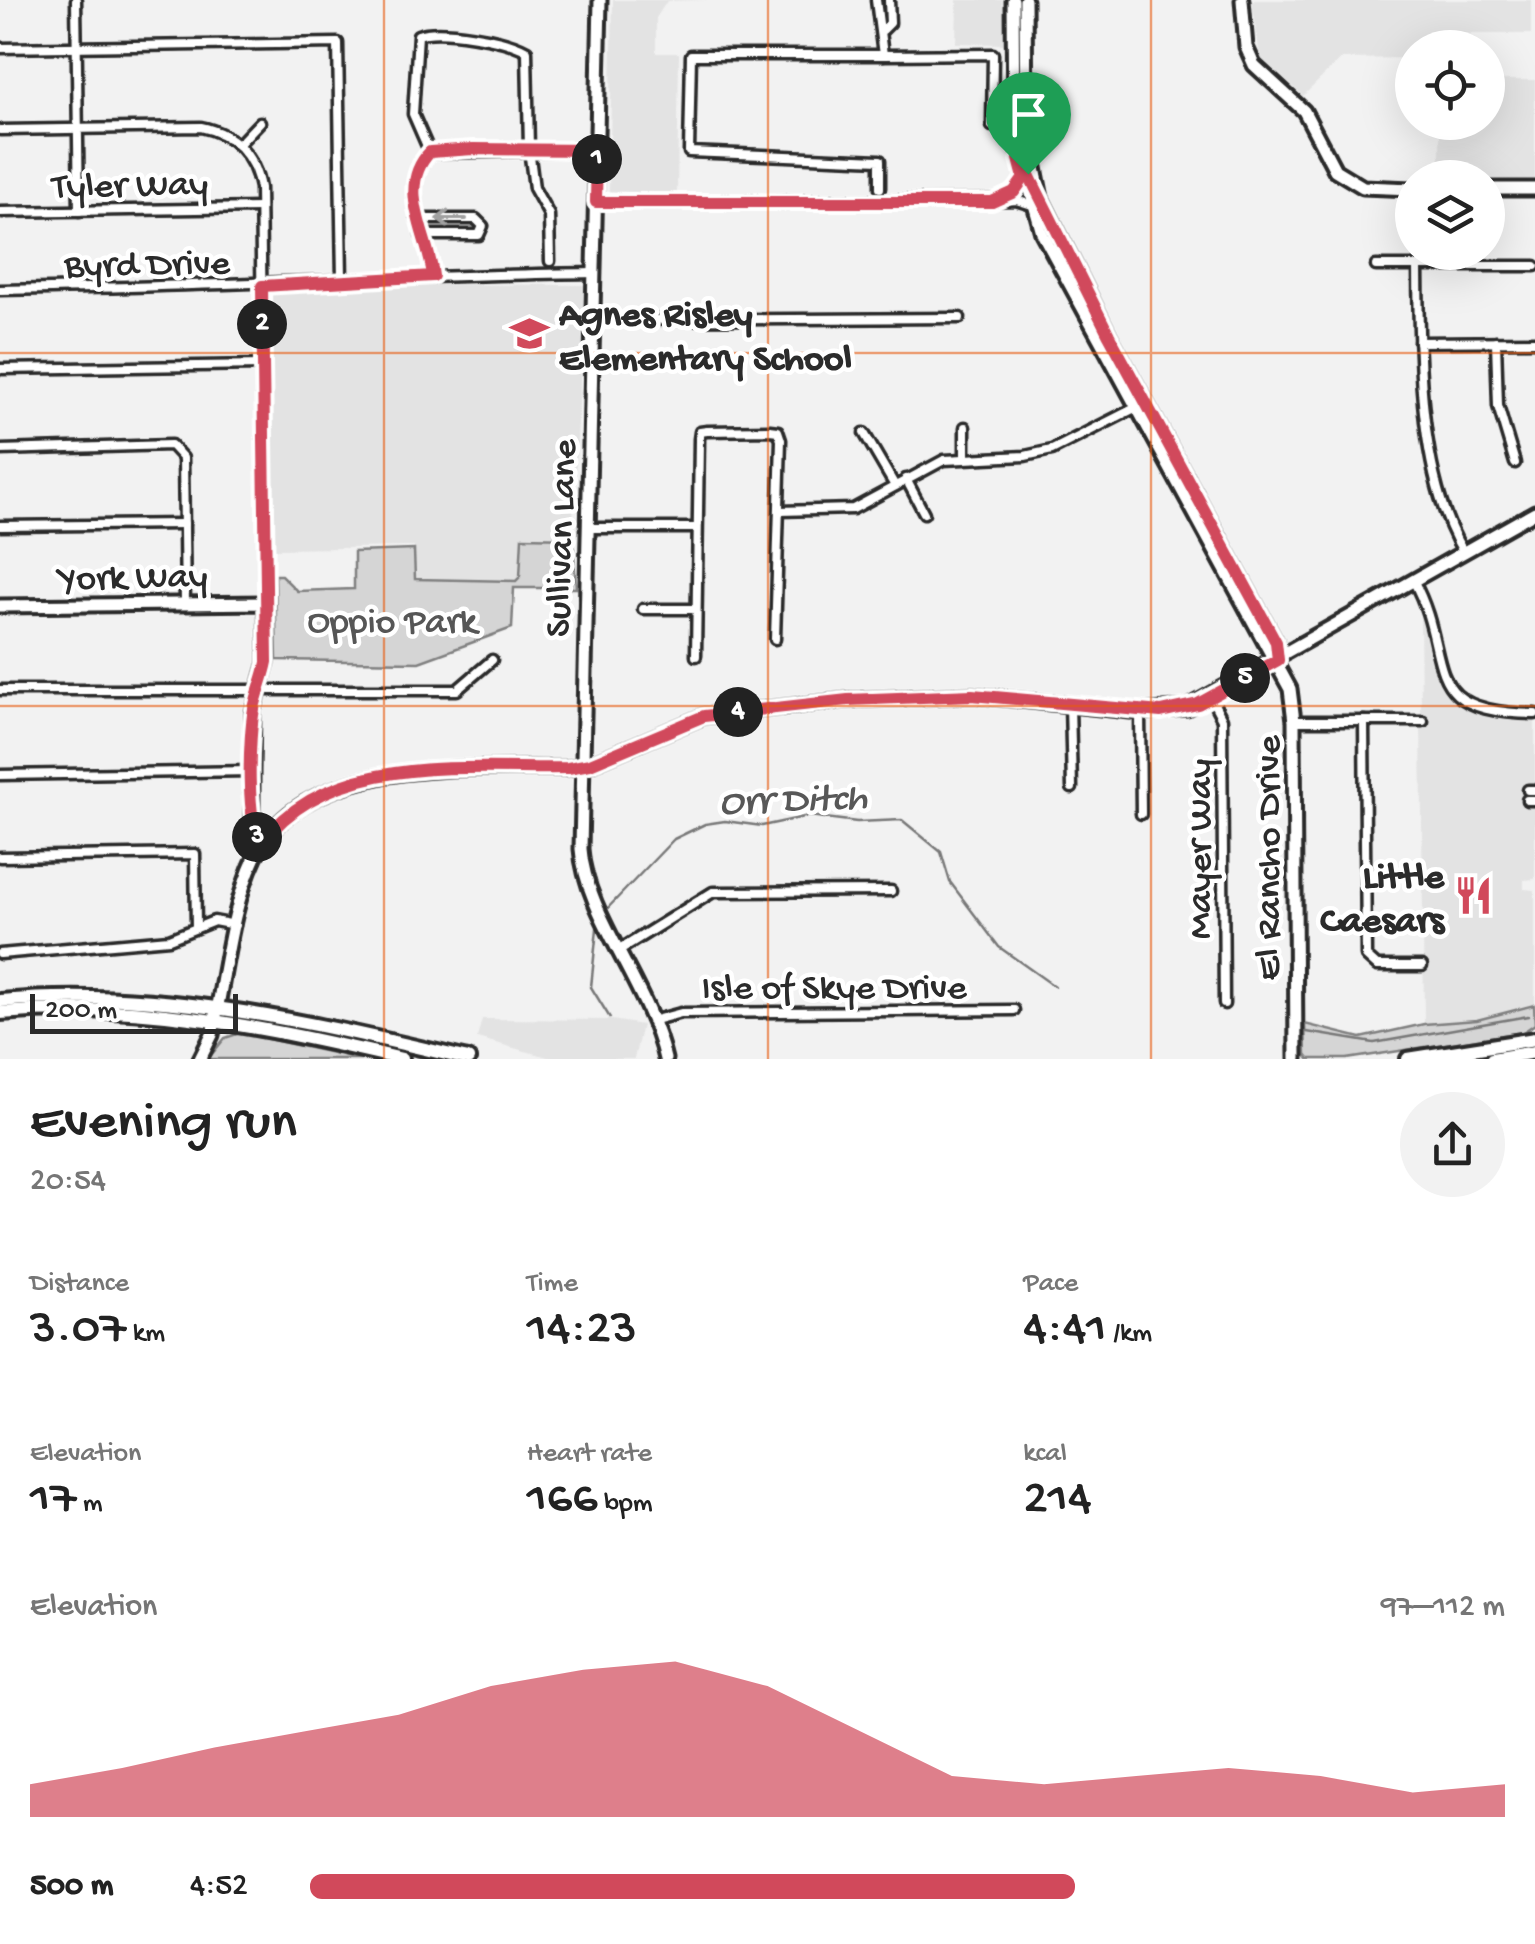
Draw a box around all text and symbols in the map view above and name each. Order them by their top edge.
map controls [1395,30,1505,270]
button: locate [1395,30,1505,140]
pin [986,72,1071,175]
icon: arrive [1001,87,1056,142]
pin: 1 [572,134,622,184]
text: 1 [591,142,603,175]
button: layers [1395,160,1505,270]
street label: Tyler Way [50,165,209,211]
one-way arrow [436,210,468,228]
street label: Byrd Drive [63,244,231,290]
place label: Agnes Risley Elementary School [558,295,852,383]
pin: 2 [237,299,287,349]
text: 2 [255,307,269,340]
school or university icon: Agnes Risley Elementary School [508,312,550,354]
street label: Sullivan Lane [539,438,589,638]
street label: York Way [55,557,208,603]
park label: Oppio Park [307,602,480,646]
pin: 5 [1220,653,1270,703]
text: 5 [1238,661,1252,694]
pin: 4 [713,687,763,737]
text: 4 [731,695,745,728]
street label: El Rancho Drive [1249,735,1293,980]
street label: Mayer Way [1180,759,1224,939]
water label: Orr Ditch [718,776,869,829]
pin: 3 [232,812,282,862]
text: 3 [250,820,264,853]
place label: Little Caesars [1320,857,1446,945]
restaurant icon: Little Caesars [1453,874,1495,916]
street label: Isle of Skye Drive [701,968,967,1012]
scale bar [30,989,238,1034]
text: 200 m [45,995,117,1028]
button: share [1400,1092,1505,1197]
text: Evening run [30,1093,297,1157]
text: 20:54 [30,1163,106,1201]
text: Distance [30,1268,129,1301]
text: Time [527,1268,578,1301]
text: Pace [1023,1268,1078,1301]
text: 3.07 [30,1301,126,1360]
text: 14:23 [527,1301,637,1360]
text: 4:41 [1023,1301,1107,1360]
text: km [126,1318,165,1351]
text: /km [1107,1318,1152,1351]
text: Elevation [30,1438,141,1471]
text: Heart rate [527,1438,652,1471]
text: kcal [1023,1438,1067,1471]
text: 17 [30,1471,76,1530]
text: 166 [527,1471,598,1530]
text: 214 [1023,1471,1092,1530]
text: m [76,1488,103,1521]
text: bpm [598,1488,653,1521]
text: Elevation [30,1589,157,1627]
text: 97–112 m [1381,1589,1505,1627]
text: 500 m [30,1868,113,1906]
text: 4:52 [190,1868,248,1906]

